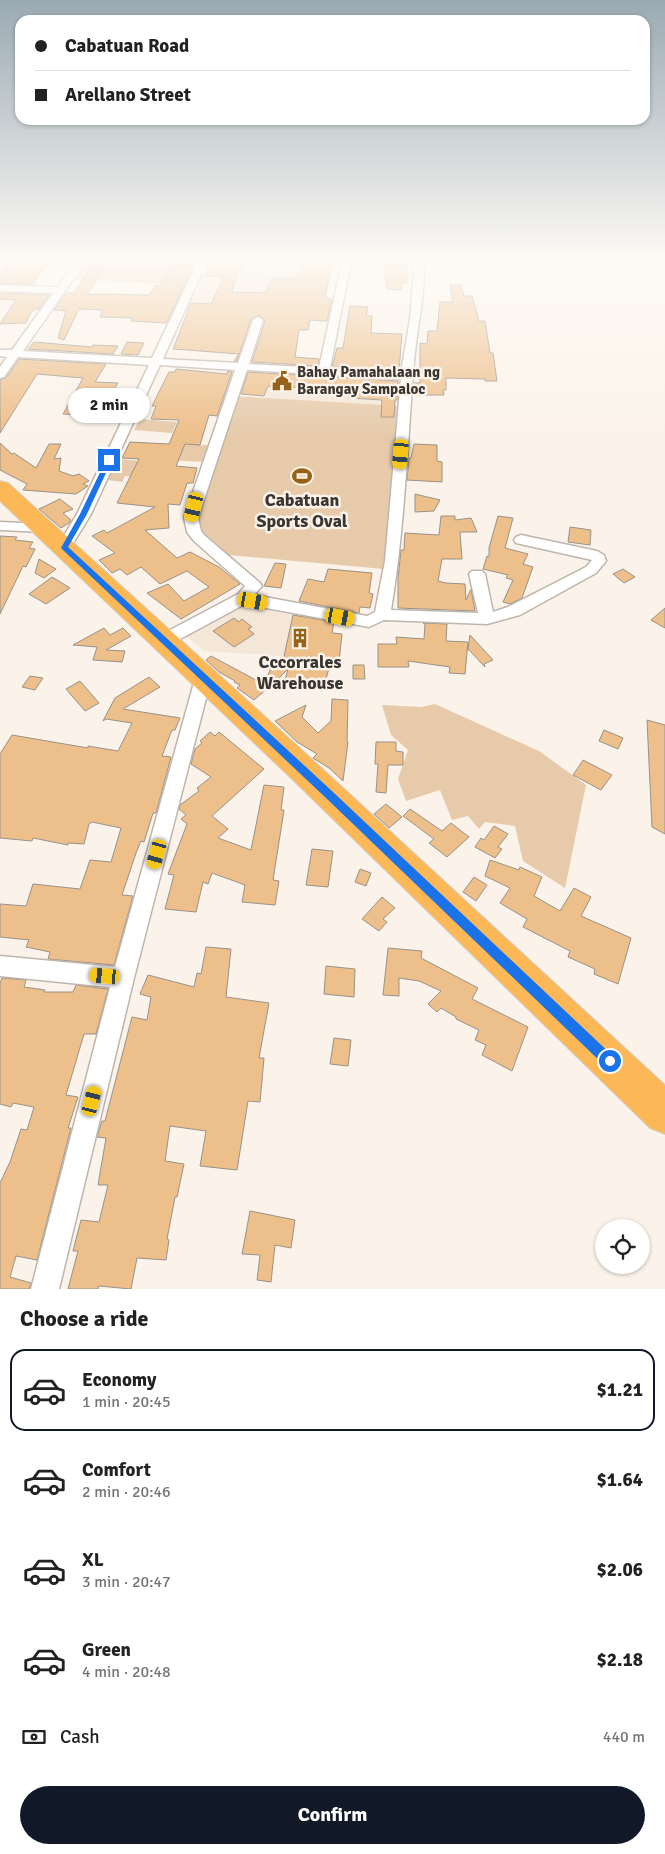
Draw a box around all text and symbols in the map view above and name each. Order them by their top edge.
text: Cabatuan Road [65,34,189,58]
text: Arellano Street [65,83,191,107]
place label: Bahay Pamahalaan ng Barangay Sampaloc [297,363,440,398]
public building icon: Bahay Pamahalaan ng Barangay Sampaloc [271,370,293,392]
callout: 2 min [68,388,150,422]
text: 2 min [90,395,128,415]
car [392,438,409,470]
route end [98,449,120,471]
sports icon: Cabatuan Sports Oval [291,465,313,487]
place label: Cabatuan Sports Oval [256,489,348,532]
car [183,491,204,523]
car [236,591,269,611]
car [323,607,356,627]
building icon: Cccorrales Warehouse [289,627,311,649]
place label: Cccorrales Warehouse [257,651,343,694]
car [145,838,168,870]
car [89,967,120,985]
route start [599,1050,621,1072]
car [81,1085,102,1117]
map controls [595,1219,650,1274]
button: locate [595,1219,650,1274]
text: Choose a ride [20,1305,148,1332]
icon: car [22,1368,67,1413]
text: Economy [82,1368,156,1392]
text: $1.21 [597,1378,643,1402]
text: 1 min · 20:45 [82,1392,171,1412]
icon: car [22,1458,67,1503]
text: Comfort [82,1458,151,1482]
text: $1.64 [597,1468,643,1492]
text: 2 min · 20:46 [82,1482,171,1502]
icon: car [22,1548,67,1593]
text: XL [82,1548,104,1572]
text: $2.06 [597,1558,643,1582]
text: 3 min · 20:47 [82,1572,171,1592]
icon: car [22,1638,67,1683]
text: Green [82,1638,131,1662]
text: $2.18 [597,1648,643,1672]
text: 4 min · 20:48 [82,1662,171,1682]
icon: cash [20,1723,48,1751]
text: Cash [60,1725,100,1749]
text: 440 m [603,1727,645,1747]
button: Confirm [20,1786,645,1844]

